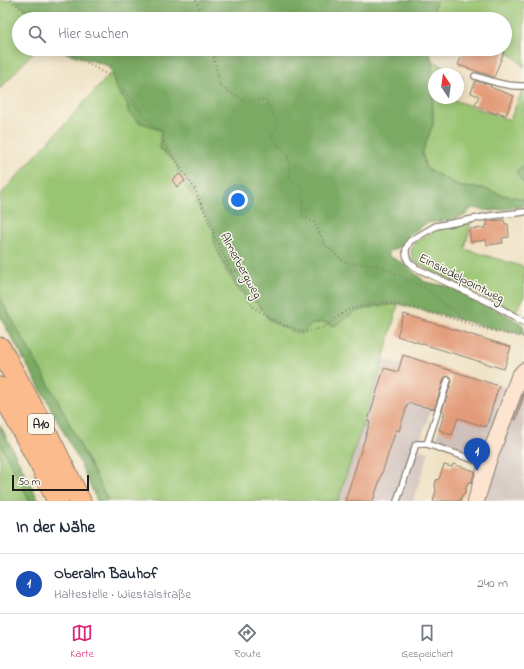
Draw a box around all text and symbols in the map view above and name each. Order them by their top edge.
search box [12,12,512,56]
icon: search [26,23,48,45]
text: Hier suchen [58,23,129,45]
north arrow [428,68,464,104]
your location [228,190,248,210]
street label: Almerbergweg [214,229,267,303]
street label: Einsiedelpointweg [415,249,508,309]
road number: A10 [28,414,54,434]
pin: 1 [464,438,490,471]
scale bar [12,473,89,492]
text: 50 m [18,474,40,490]
text: In der Nähe [16,515,95,540]
text: Oberalm Bauhof [54,563,158,585]
text: 1 [27,574,31,593]
text: 240 m [477,574,508,593]
text: Haltestelle · Wiestalstraße [54,585,191,604]
tab: Karte [70,622,94,662]
tab: Route [234,622,261,662]
tab: Gespeichert [401,622,454,662]

